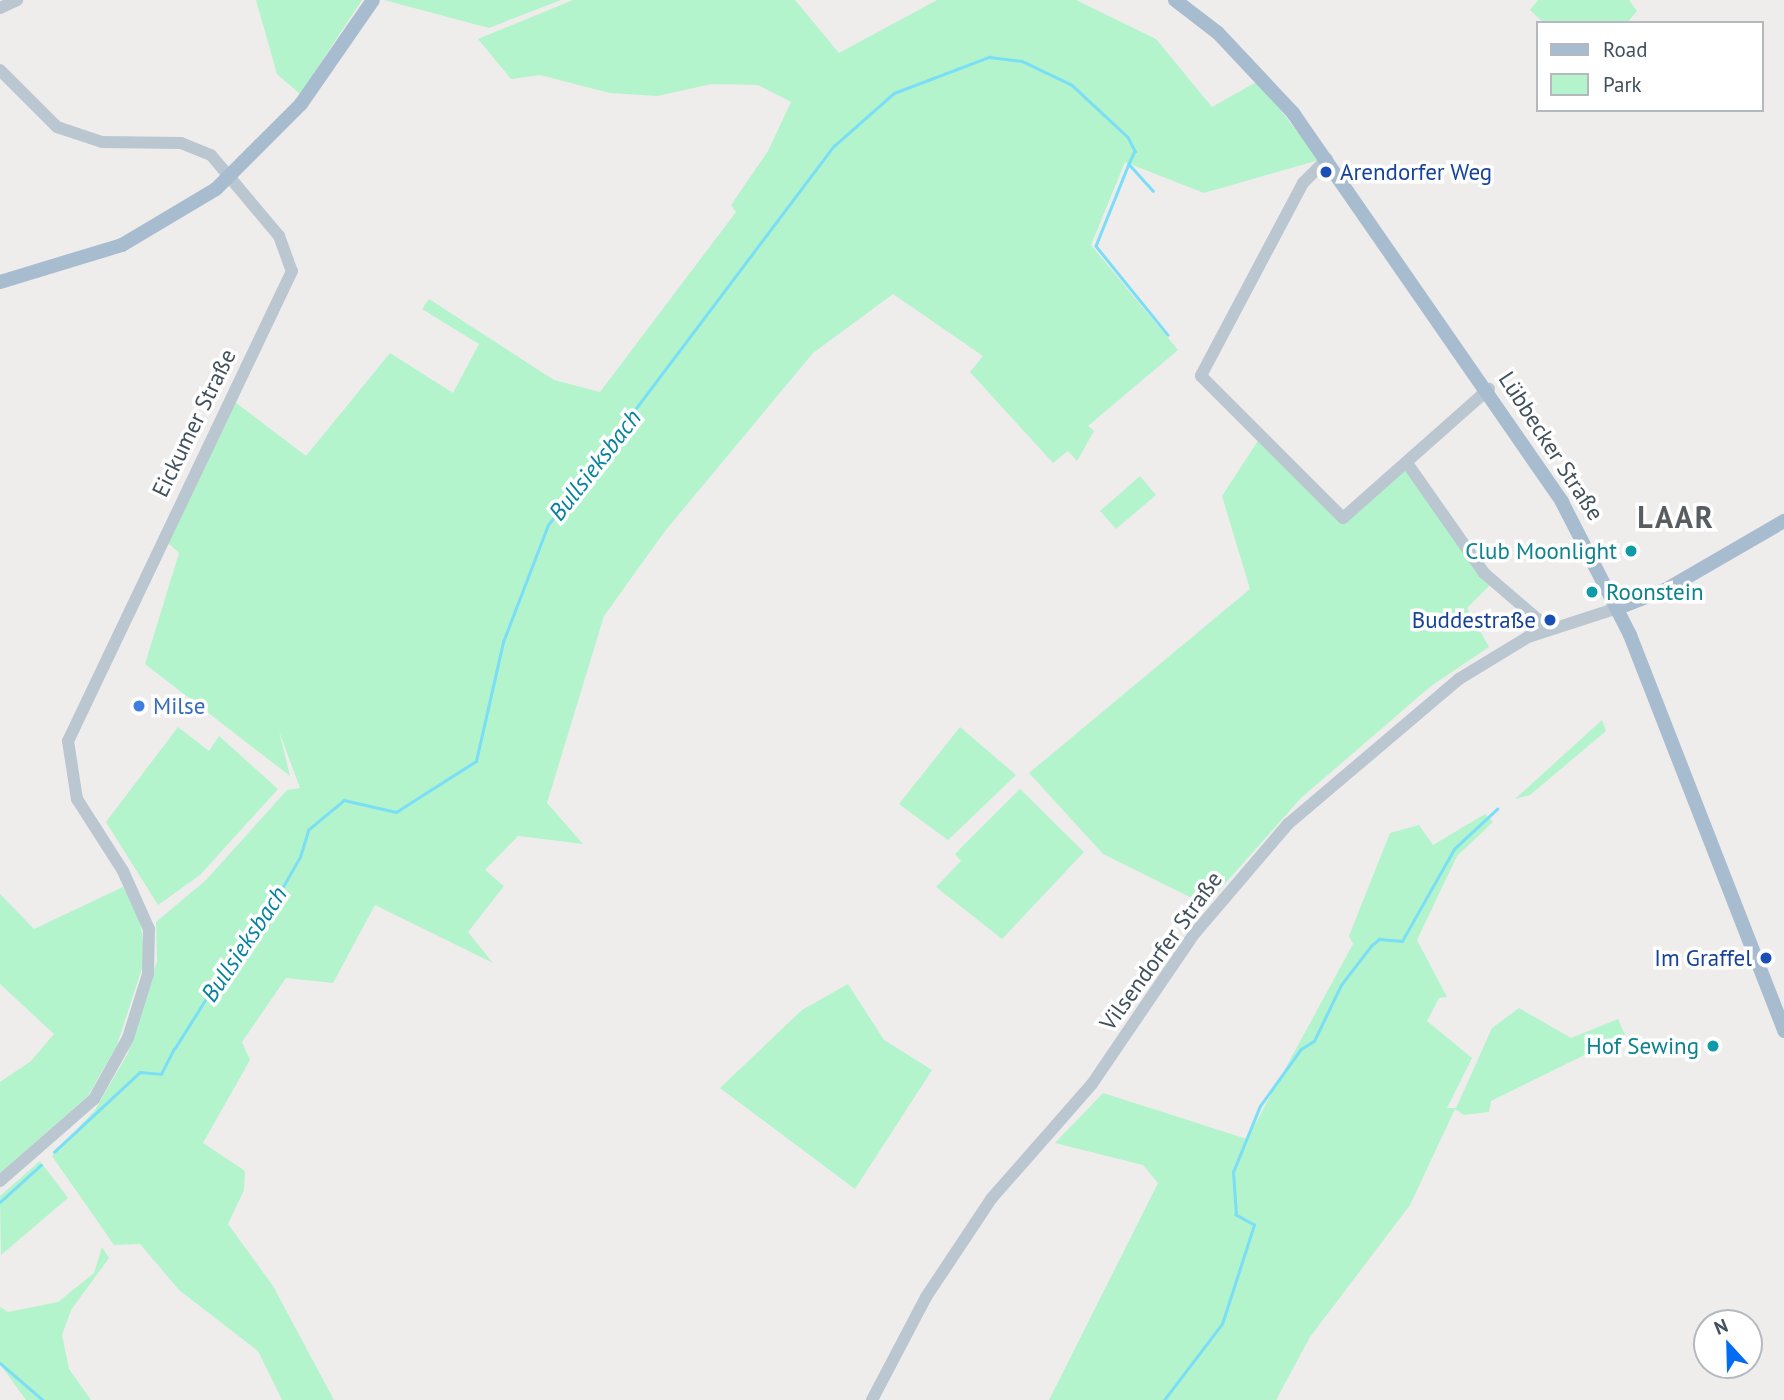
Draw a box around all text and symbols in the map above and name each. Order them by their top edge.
legend [1536,21,1763,112]
text: Road [1603,36,1647,63]
text: Park [1603,71,1642,98]
place label: Arendorfer Weg [1340,158,1493,186]
marker: Arendorfer Weg [1318,164,1334,180]
street label: Eickumer Straße [146,345,242,501]
street label: Lübbecker Straße [1493,366,1609,526]
water label: Bullsieksbach [543,404,647,526]
district label: LAAR [1638,499,1714,535]
place label: Club Moonlight [1465,537,1617,565]
marker: Club Moonlight [1623,543,1639,559]
place label: Roonstein [1606,578,1703,606]
marker: Roonstein [1584,584,1600,600]
place label: Buddestraße [1412,606,1536,634]
marker: Buddestraße [1542,612,1558,628]
place label: Milse [153,692,205,720]
marker: Milse [131,698,147,714]
street label: Vilsendorfer Straße [1094,866,1228,1036]
water label: Bullsieksbach [195,881,293,1007]
place label: Im Graffel [1654,944,1752,972]
marker: Im Graffel [1758,950,1774,966]
place label: Hof Sewing [1586,1032,1699,1060]
marker: Hof Sewing [1705,1038,1721,1054]
north arrow [1693,1309,1763,1379]
text: N [1711,1313,1731,1340]

